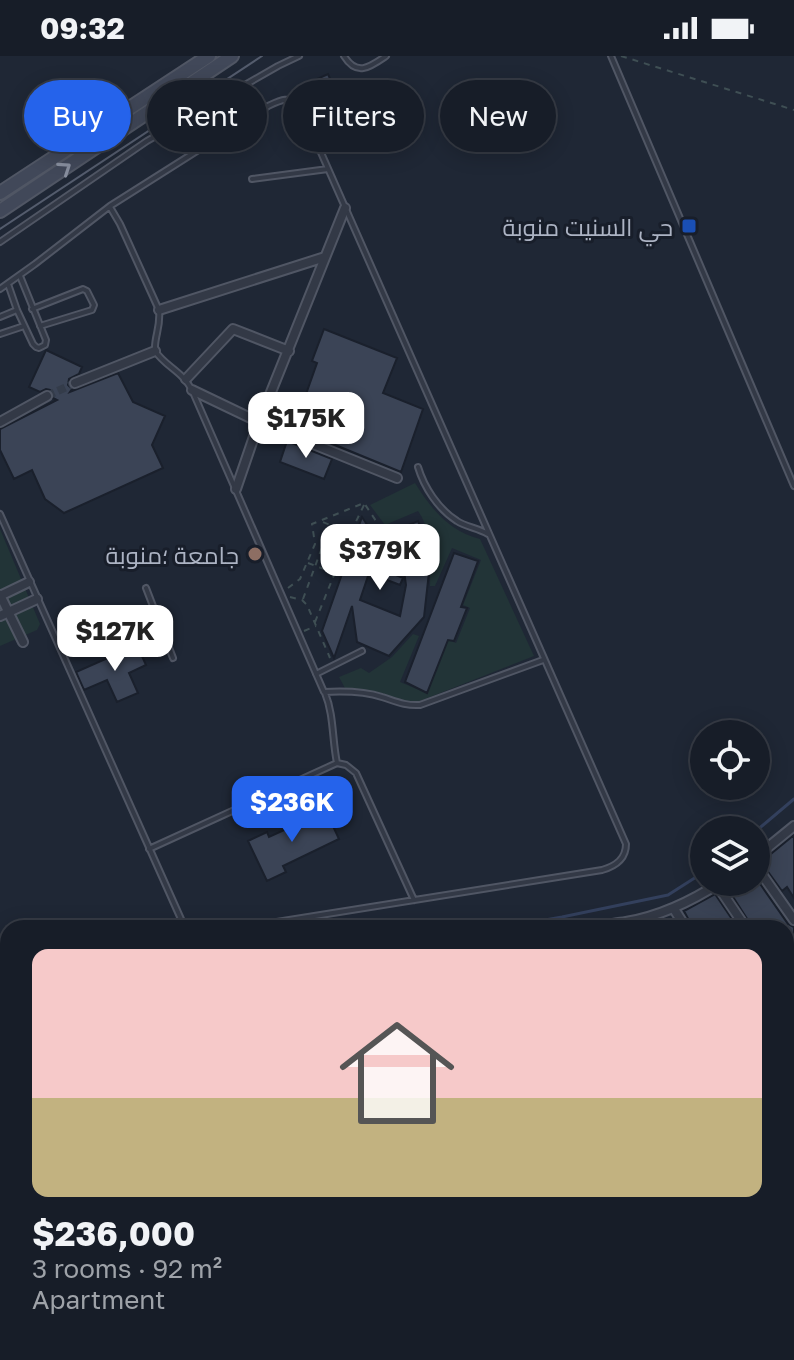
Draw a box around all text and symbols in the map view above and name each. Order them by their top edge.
text: 09:32 [40,10,125,46]
chip: Buy [24,80,131,152]
chip: Rent [147,80,267,152]
chip: Filters [283,80,424,152]
chip: New [440,80,556,152]
one-way arrow [56,162,70,177]
place label: حي السنيت منوبة [502,212,673,247]
marker: حي السنيت منوبة [680,217,698,235]
pin: $175K [250,392,362,460]
text: $175K [266,402,346,433]
pin: $379K [324,524,436,592]
text: $379K [339,534,421,565]
place label: جامعة ؛منوبة [105,540,239,569]
marker: جامعة ؛منوبة [246,545,264,563]
pin: $127K [59,605,171,673]
text: $127K [75,615,155,646]
map controls [690,720,770,896]
button: locate [690,720,770,800]
pin: $236K [236,776,348,844]
text: $236K [250,786,334,817]
button: layers [690,816,770,896]
icon: home [325,1001,469,1145]
text: $236,000 [32,1213,195,1253]
text: 3 rooms · 92 m² [32,1253,222,1284]
text: Apartment [32,1284,165,1315]

